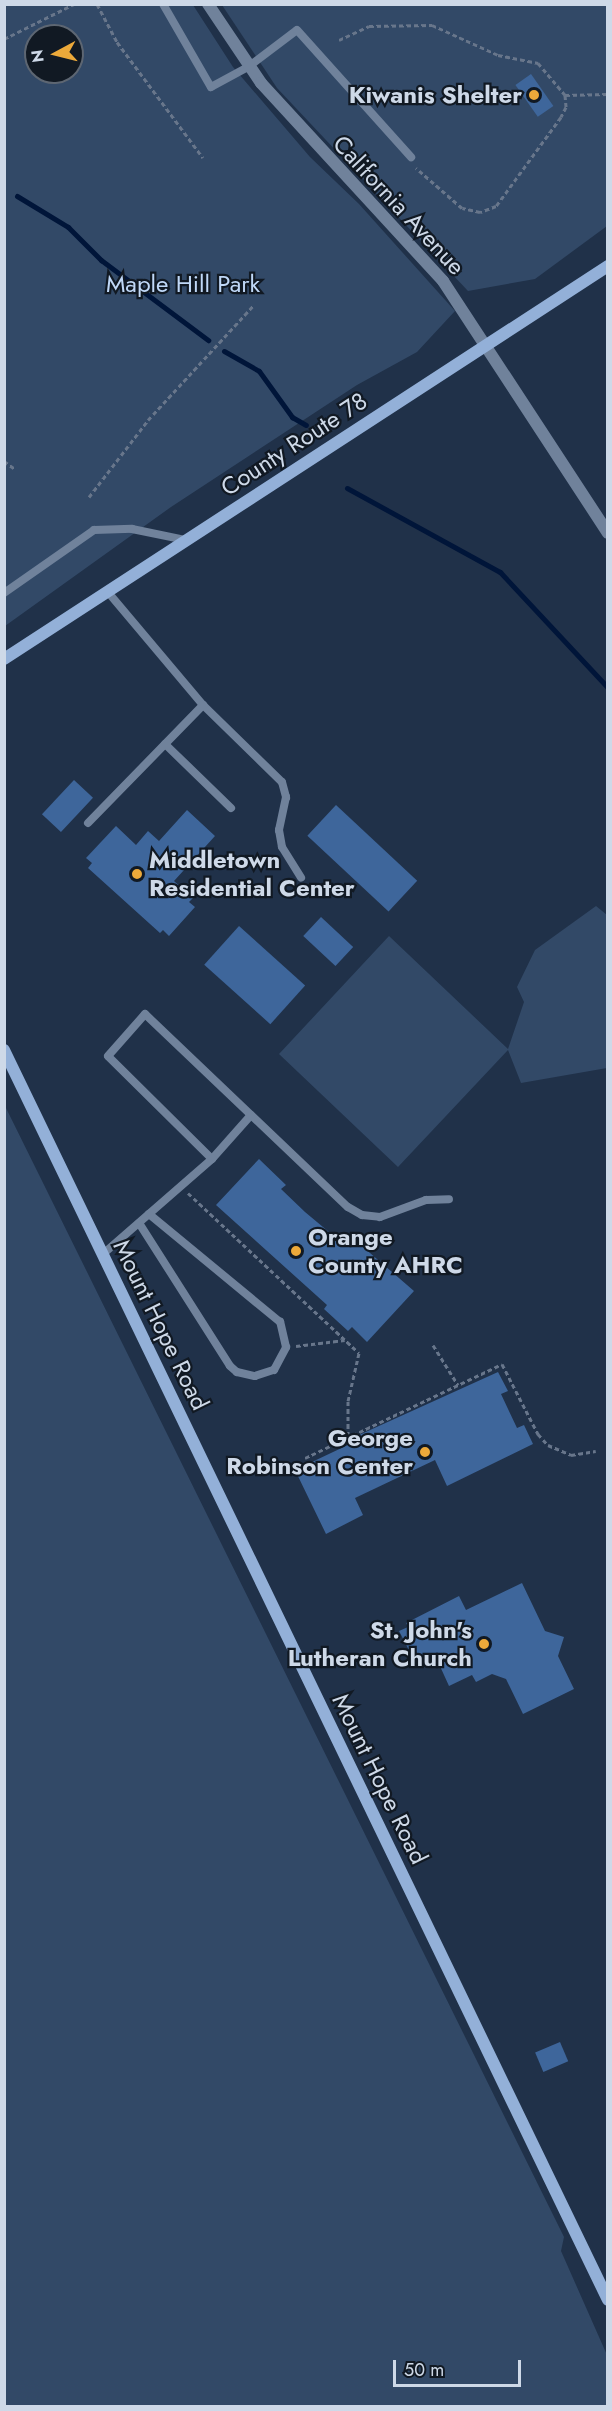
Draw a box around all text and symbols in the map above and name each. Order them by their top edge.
north arrow [24,24,84,84]
text: N [25,48,50,64]
place label: Kiwanis Shelter [349,81,522,109]
marker: Kiwanis Shelter [527,88,541,102]
street label: California Avenue [327,129,471,281]
park label: Maple Hill Park [106,270,260,298]
street label: County Route 78 [216,386,372,502]
place label: Middletown Residential Center [149,846,355,902]
marker: Middletown Residential Center [130,867,144,881]
place label: Orange County AHRC [308,1223,463,1279]
street label: Mount Hope Road [107,1235,215,1415]
marker: Orange County AHRC [289,1244,303,1258]
place label: George Robinson Center [226,1424,413,1480]
marker: George Robinson Center [418,1445,432,1459]
place label: St. John's Lutheran Church [288,1616,472,1672]
marker: St. John's Lutheran Church [477,1637,491,1651]
street label: Mount Hope Road [326,1689,434,1869]
scale bar [396,2348,524,2386]
text: 50 m [404,2357,444,2383]

